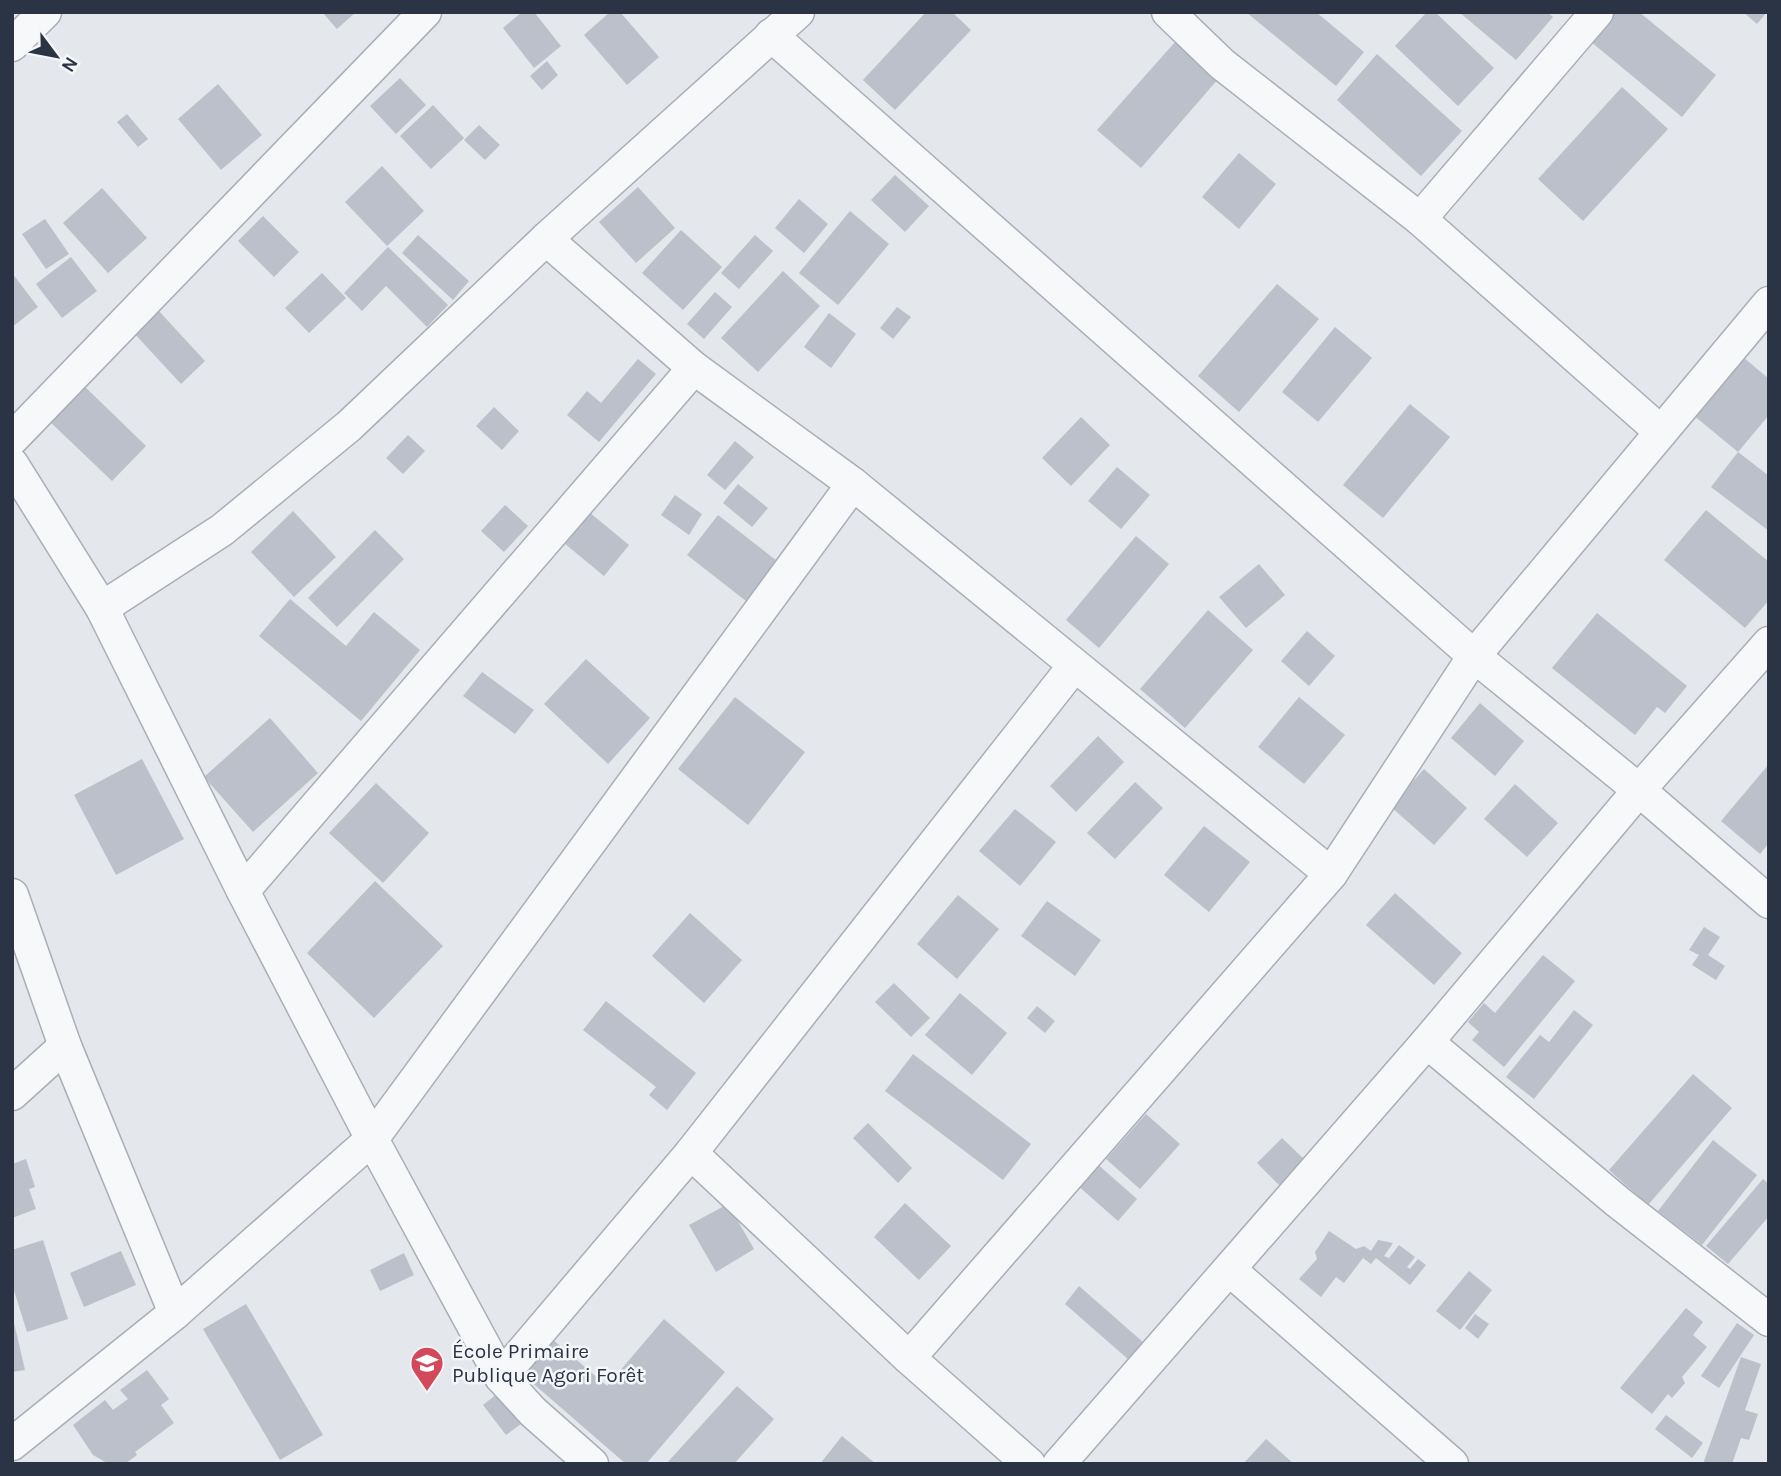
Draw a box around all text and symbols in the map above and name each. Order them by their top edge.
north arrow [21,21,91,91]
text: N [57,53,83,76]
place label: École Primaire Publique Agori Forêt [452,1339,644,1387]
school or university icon: École Primaire Publique Agori Forêt [408,1344,446,1393]

